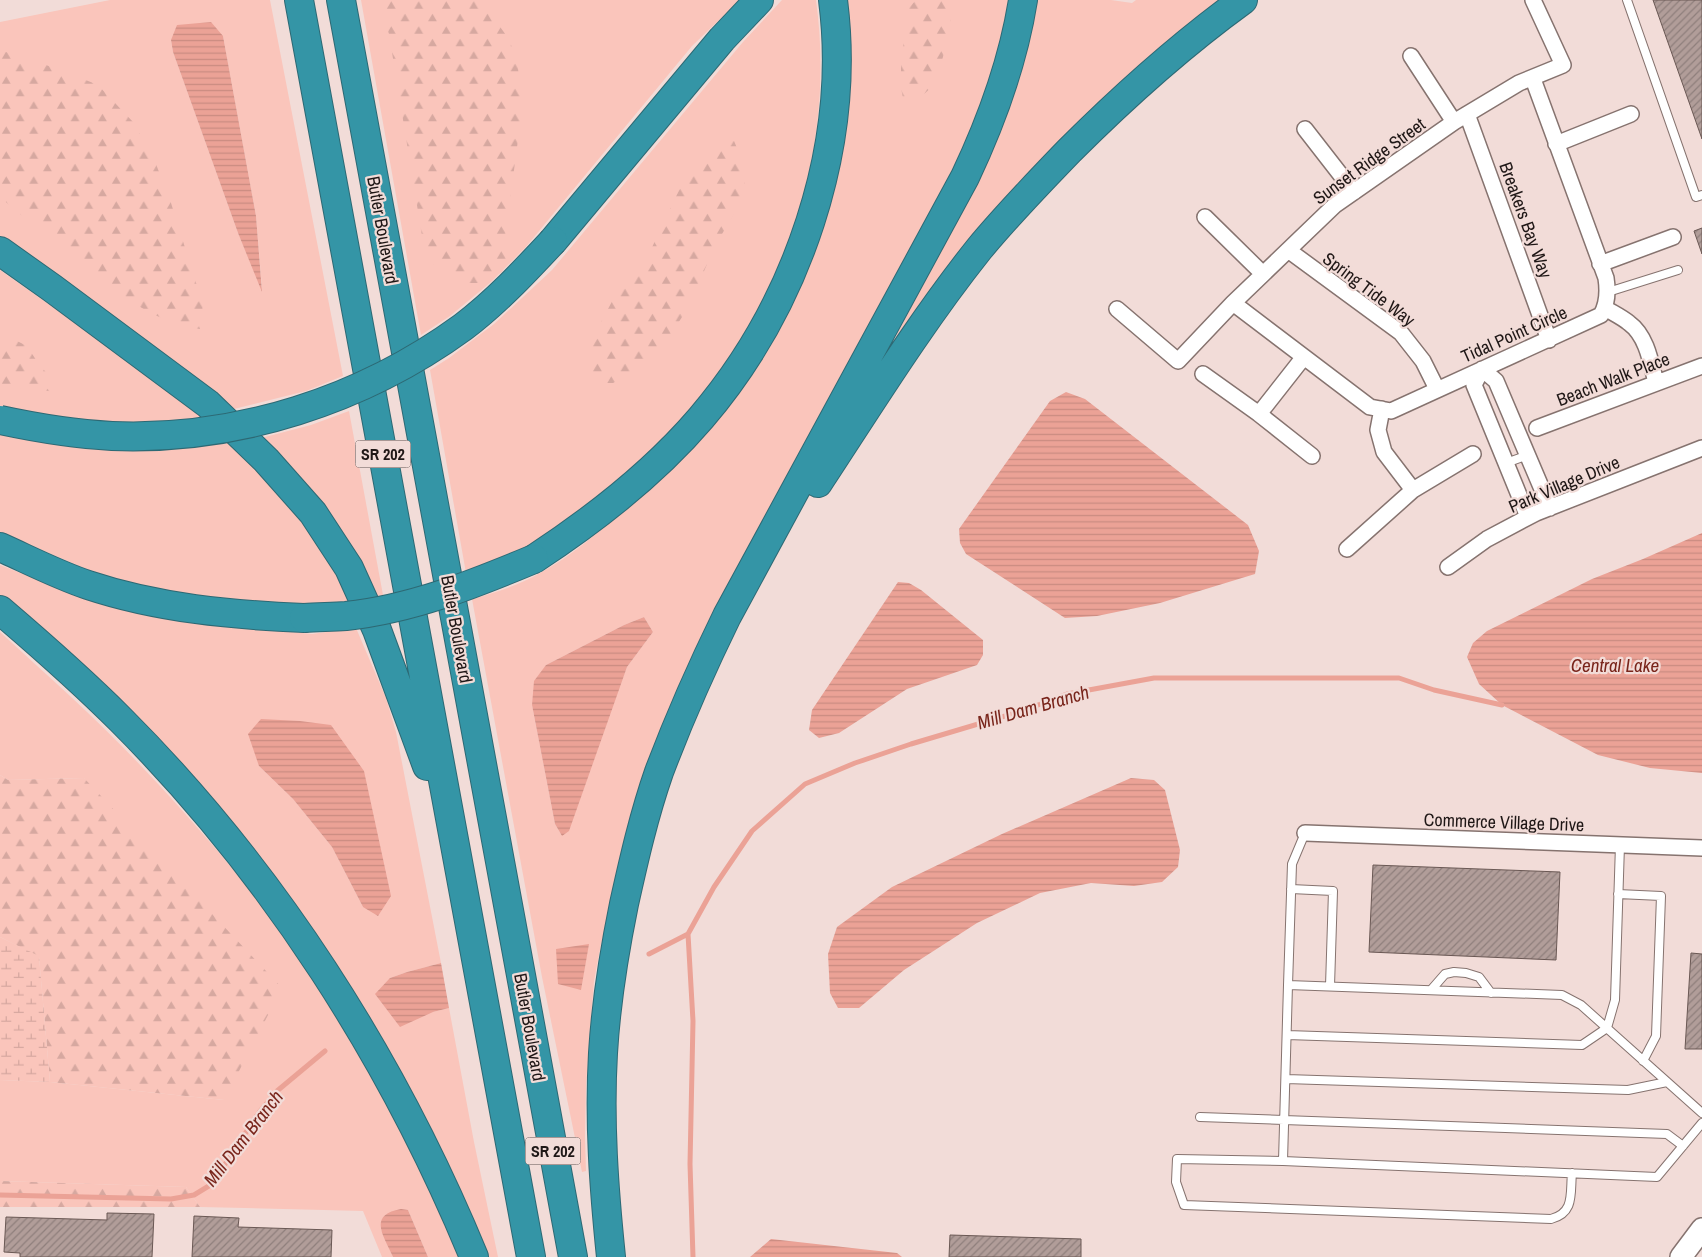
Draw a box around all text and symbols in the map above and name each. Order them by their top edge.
street label: Sunset Ridge Street [1308,112,1430,210]
street label: Breakers Bay Way [1493,159,1559,282]
street label: Butler Boulevard [361,174,405,286]
street label: Spring Tide Way [1318,246,1421,332]
street label: Tidal Point Circle [1457,299,1571,369]
street label: Beach Walk Place [1553,346,1673,412]
road number: SR 202 [356,440,410,468]
street label: Park Village Drive [1504,449,1624,519]
street label: Butler Boulevard [435,573,479,685]
water label: Central Lake [1571,652,1659,678]
water label: Mill Dam Branch [974,679,1092,735]
street label: Commerce Village Drive [1423,807,1585,837]
street label: Butler Boulevard [508,971,552,1083]
water label: Mill Dam Branch [197,1085,289,1191]
road number: SR 202 [526,1138,580,1164]

